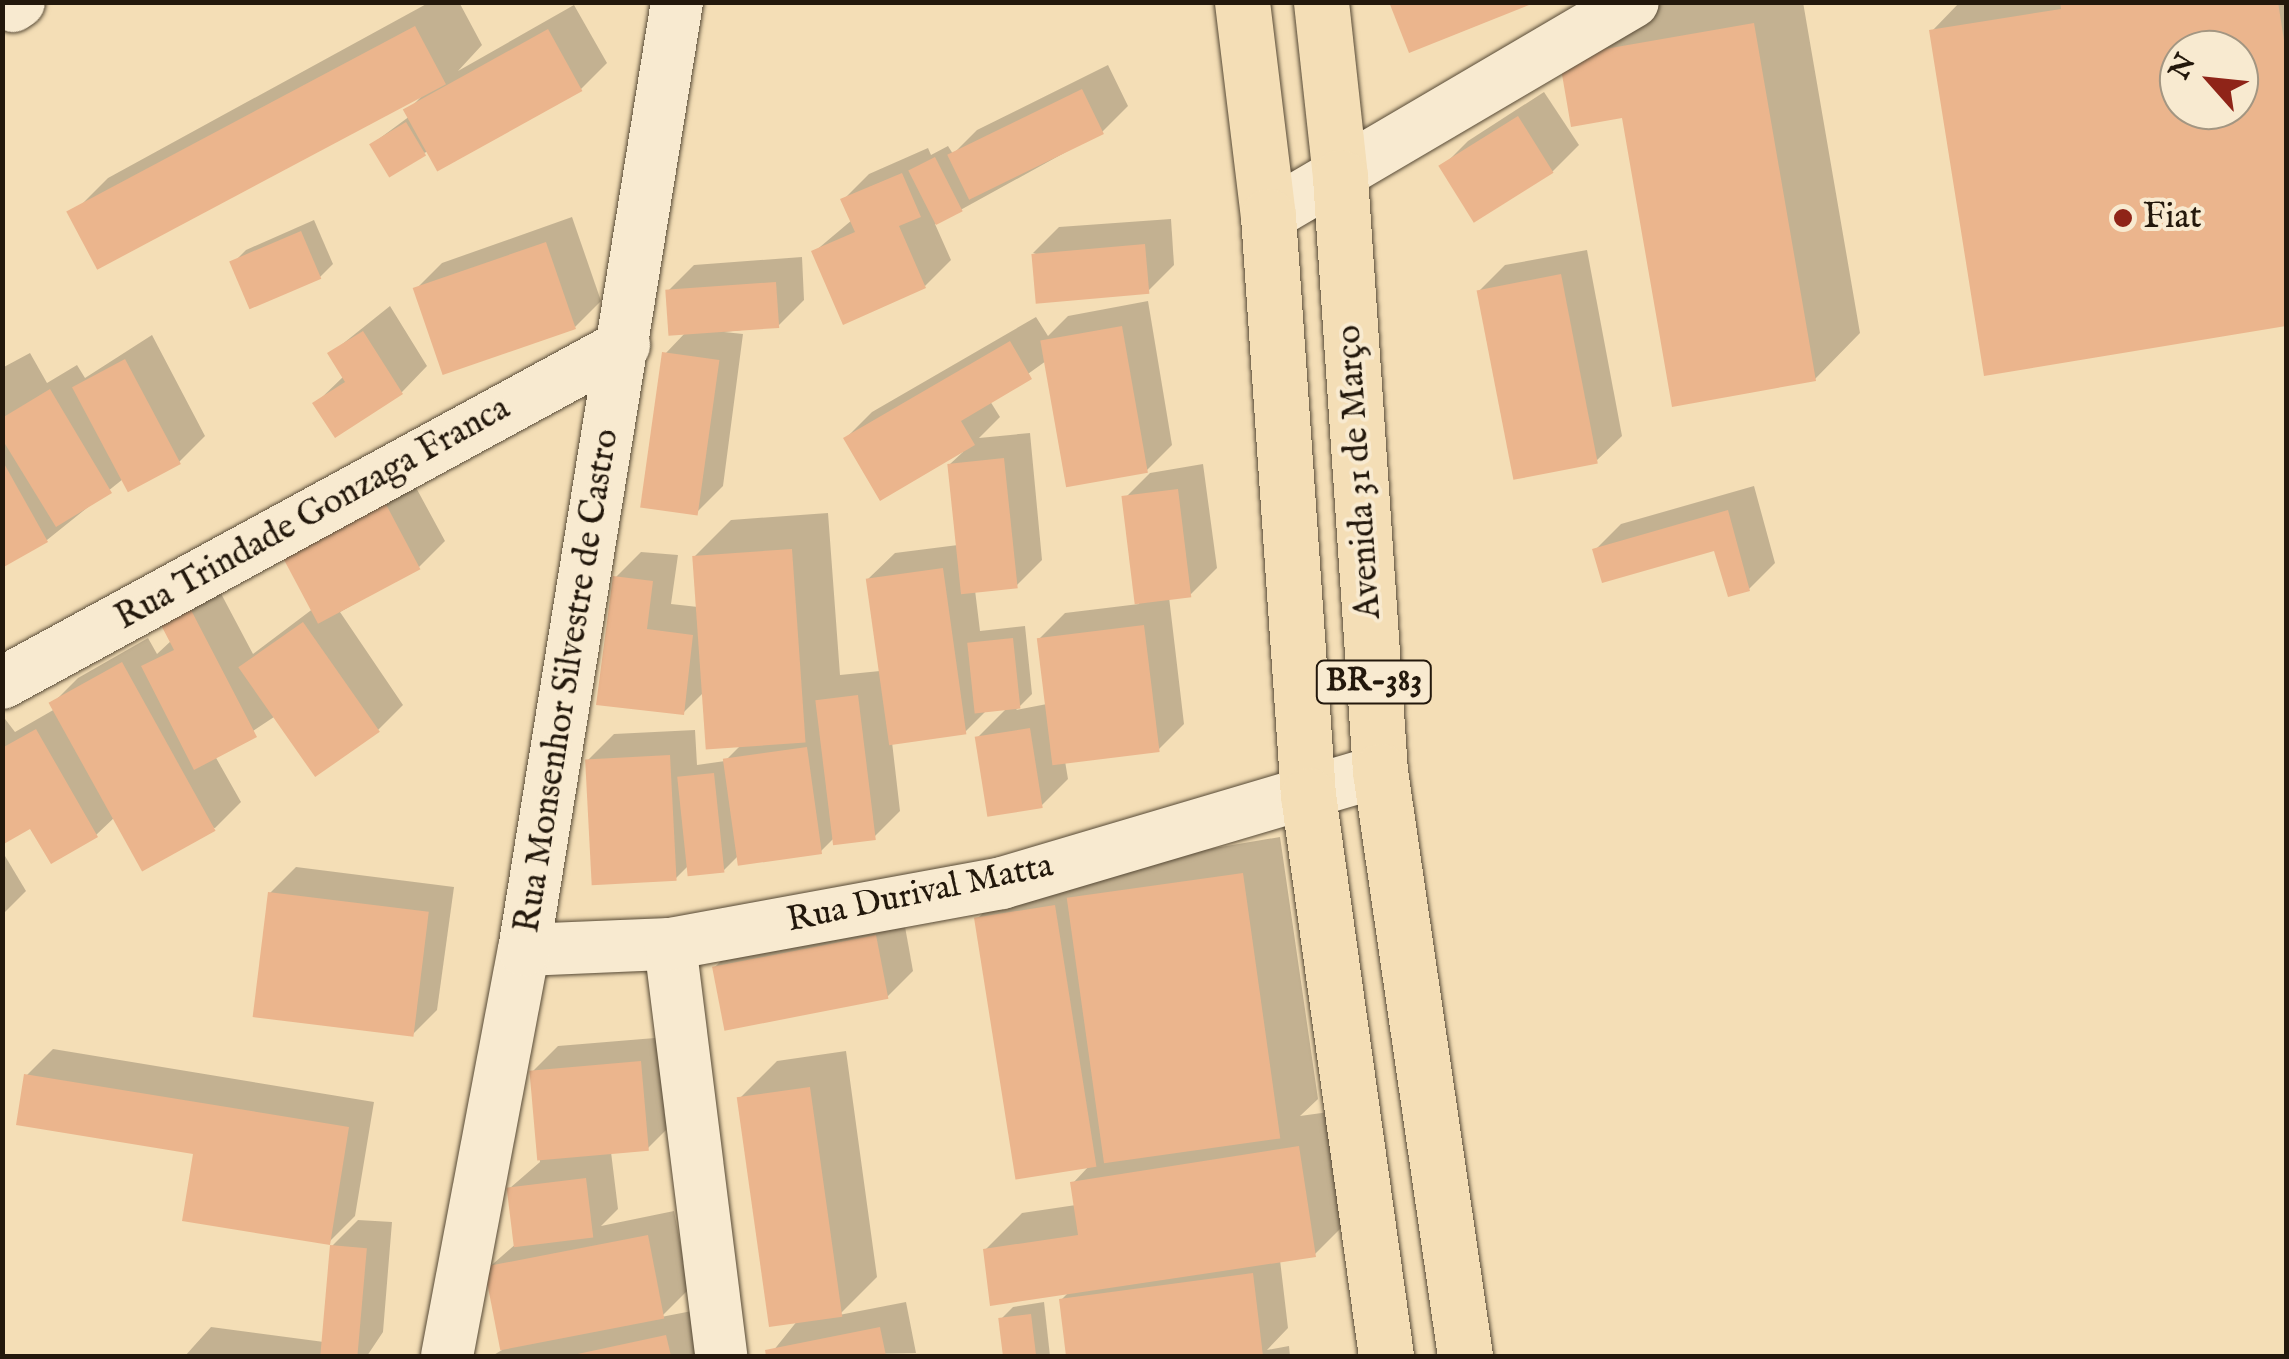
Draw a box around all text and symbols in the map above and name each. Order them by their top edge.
north arrow [2159,30,2259,130]
text: N [2163,48,2205,86]
place label: Fiat [2143,197,2202,239]
marker: Fiat [2112,207,2134,229]
street label: Avenida 31 de Março [1329,324,1391,620]
street label: Rua Trindade Gonzaga Franca [109,388,517,640]
street label: Rua Monsenhor Silvestre de Castro [507,426,629,936]
road number: BR-383 [1314,655,1434,709]
street label: Rua Durival Matta [783,845,1057,943]

